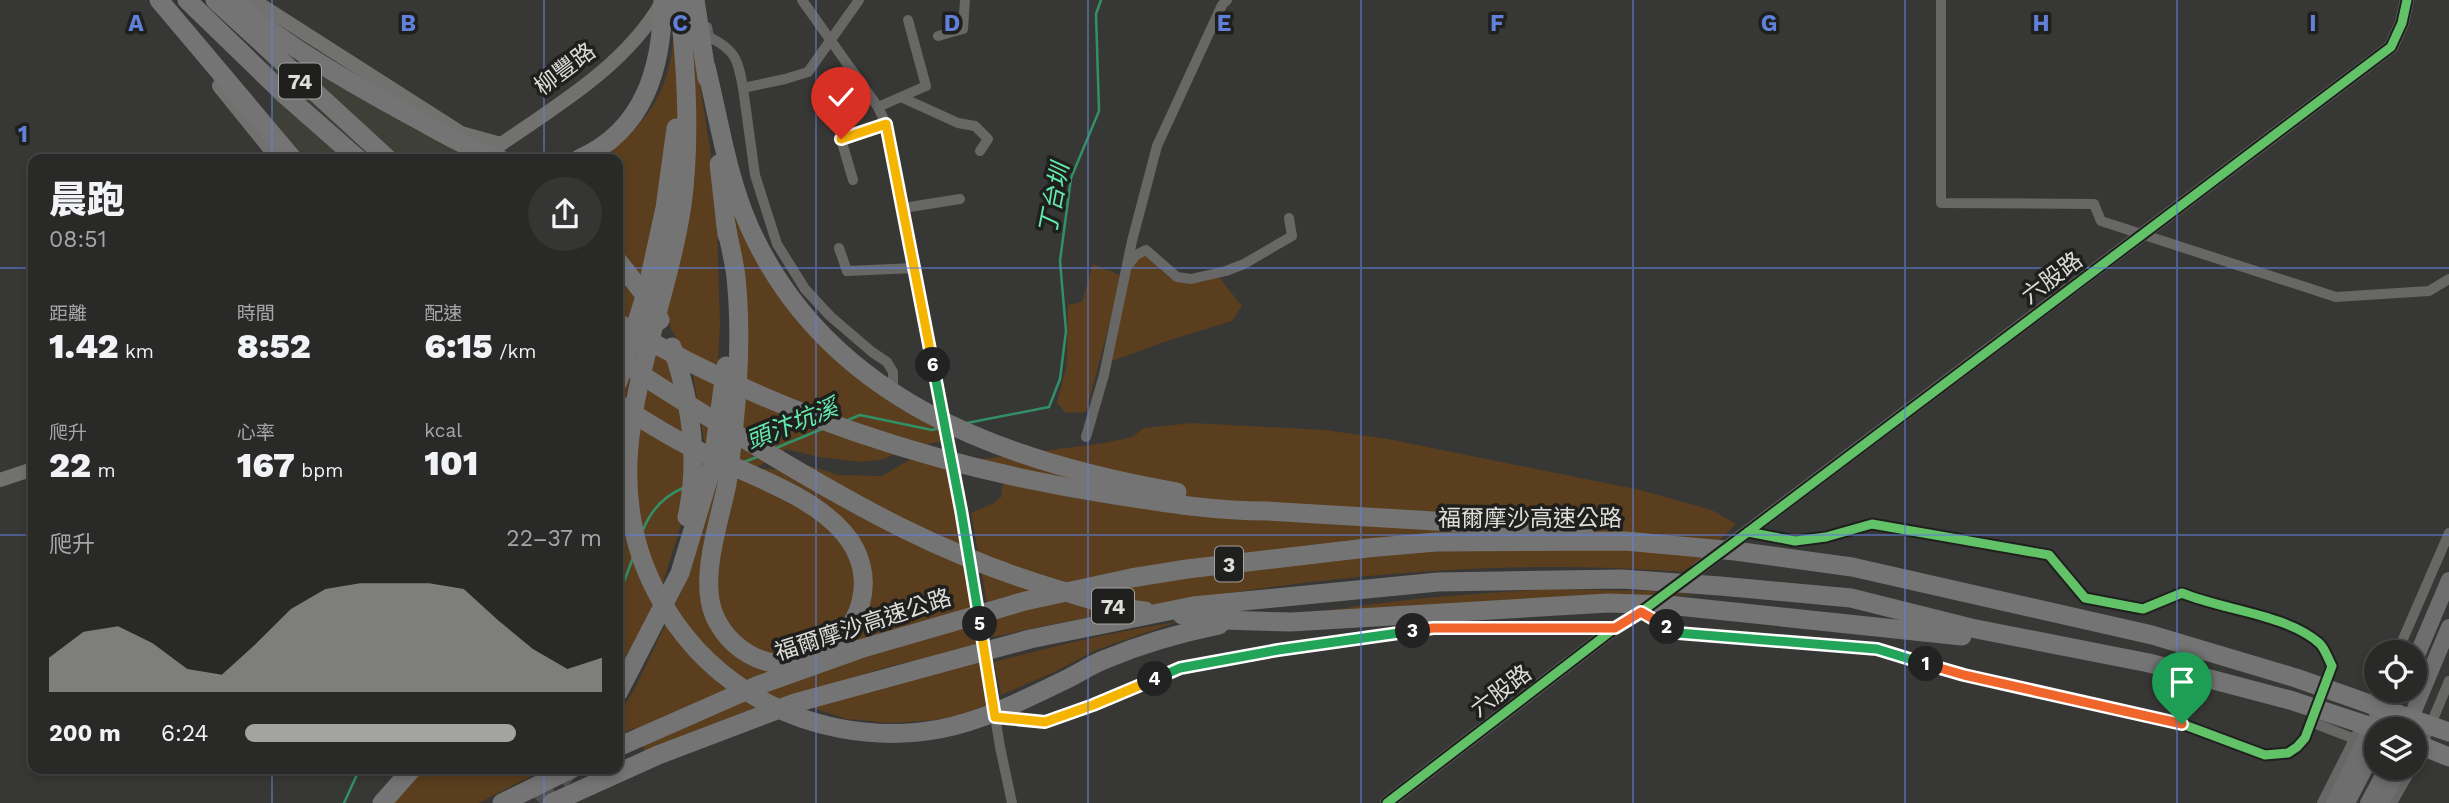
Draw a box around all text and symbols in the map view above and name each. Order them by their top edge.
text: A [128,10,144,37]
text: B [400,10,416,37]
text: C [672,10,688,37]
text: D [944,10,960,37]
text: E [1217,10,1231,37]
text: F [1490,10,1504,37]
text: G [1761,10,1777,37]
text: H [2032,10,2050,37]
text: I [2309,10,2317,37]
street label: 柳豐路 [529,37,601,101]
road number: 74 [279,64,321,98]
pin [811,67,871,139]
icon: check [822,78,860,116]
text: 1 [18,121,28,148]
water label: 丁台圳 [1033,158,1075,237]
button: share [528,177,602,251]
text: 晨跑 [49,178,125,222]
text: 08:51 [49,226,107,253]
street label: 六股路 [2016,246,2088,310]
text: 距離 [49,302,87,325]
text: 時間 [237,302,275,325]
text: 配速 [424,302,462,325]
text: 1.42 [49,325,119,367]
text: 8:52 [237,325,311,367]
text: 6:15 [424,325,493,367]
text: km [119,340,154,363]
text: /km [493,340,536,363]
pin: 6 [916,348,950,382]
text: 6 [927,353,938,376]
water label: 頭汴坑溪 [742,392,845,455]
text: kcal [424,419,462,442]
text: 爬升 [49,421,87,444]
text: 心率 [237,421,275,444]
text: 101 [424,442,478,484]
text: 22 [49,444,91,486]
text: 167 [237,444,295,486]
text: m [91,459,116,482]
text: bpm [295,459,343,482]
street label: 福爾摩沙高速公路 [1438,505,1622,532]
text: 22–37 m [506,525,602,552]
text: 爬升 [49,531,95,558]
road number: 3 [1215,546,1243,582]
street label: 福爾摩沙高速公路 [771,584,955,666]
road number: 74 [1092,588,1134,624]
pin: 5 [962,606,998,642]
pin: 2 [1650,610,1684,644]
text: 5 [974,612,985,635]
pin: 3 [1396,614,1430,648]
text: 2 [1661,615,1672,638]
text: 3 [1407,619,1418,642]
map controls [2364,640,2427,780]
button: locate [2364,640,2427,703]
pin: 1 [1909,646,1944,682]
text: 1 [1921,652,1930,675]
pin [2152,652,2212,724]
street label: 六股路 [1465,659,1537,723]
pin: 4 [1138,662,1172,696]
icon: arrive [2163,663,2201,701]
text: 4 [1148,667,1161,690]
button: layers [2364,717,2427,780]
text: 200 m [49,720,121,747]
text: 6:24 [161,720,209,747]

